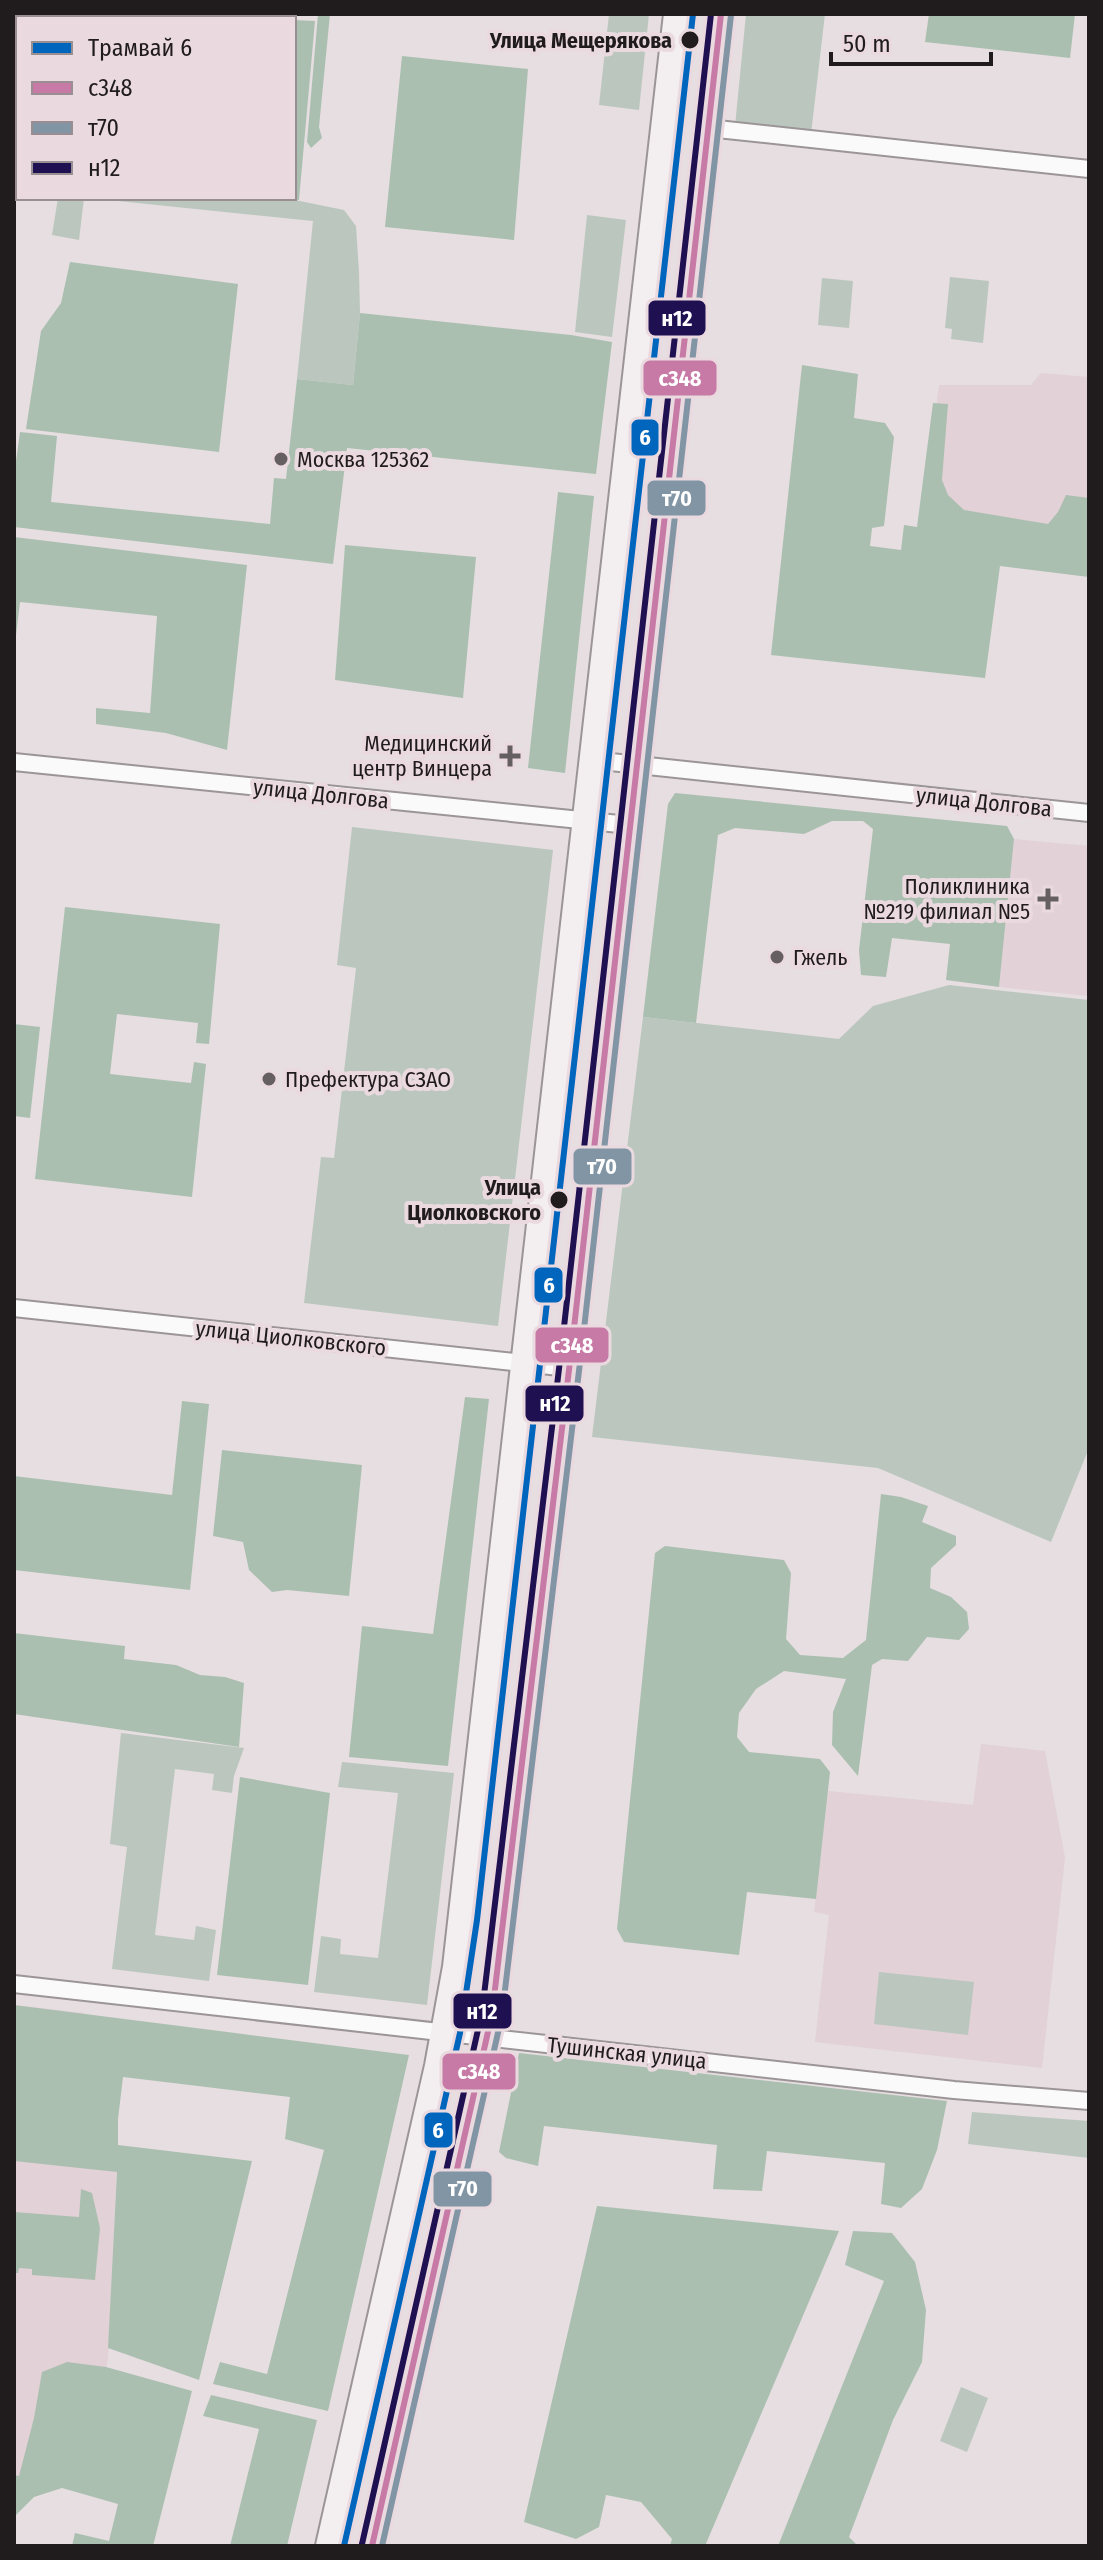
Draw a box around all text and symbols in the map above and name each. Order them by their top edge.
legend [16,16,296,200]
scale bar [831,16,991,66]
place label: Улица Мещерякова [489,27,672,54]
marker: Улица Мещерякова [679,29,701,51]
text: 50 m [843,30,891,58]
text: Трамвай 6 [88,34,192,62]
text: с348 [88,74,133,102]
text: т70 [88,114,119,142]
text: н12 [88,154,120,182]
line badge: н12 [647,299,707,337]
text: н12 [662,305,692,332]
line badge: с348 [642,359,718,397]
text: с348 [659,365,702,392]
line badge: 6 [630,418,660,457]
text: 6 [639,424,651,451]
place label: Москва 125362 [297,446,429,473]
marker: Москва 125362 [272,450,290,468]
line badge: т70 [646,479,707,517]
text: т70 [662,485,692,512]
place label: Медицинский центр Винцера [352,730,492,782]
marker: Медицинский центр Винцера [499,745,521,767]
street label: улица Долгова [252,773,390,815]
street label: улица Долгова [915,781,1053,823]
place label: Поликлиника №219 филиал №5 [864,873,1030,925]
marker: Поликлиника №219 филиал №5 [1037,888,1059,910]
place label: Гжель [793,944,847,971]
marker: Гжель [768,948,786,966]
place label: Префектура СЗАО [285,1066,451,1093]
marker: Префектура СЗАО [260,1070,278,1088]
line badge: т70 [572,1147,633,1186]
text: т70 [587,1153,617,1180]
place label: Улица Циолковского [407,1174,541,1226]
marker: Улица Циолковского [548,1189,570,1211]
line badge: 6 [533,1266,564,1304]
text: 6 [543,1272,555,1299]
street label: улица Циолковского [194,1315,388,1361]
line badge: с348 [534,1326,610,1364]
text: с348 [551,1332,594,1359]
line badge: н12 [524,1384,585,1423]
text: н12 [540,1390,570,1417]
line badge: н12 [452,1992,513,2030]
text: н12 [467,1998,497,2025]
street label: Тушинская улица [546,2031,708,2075]
line badge: с348 [441,2052,517,2091]
text: с348 [458,2058,501,2085]
line badge: 6 [423,2111,454,2149]
text: 6 [432,2117,444,2144]
line badge: т70 [432,2170,493,2208]
text: т70 [448,2175,478,2202]

